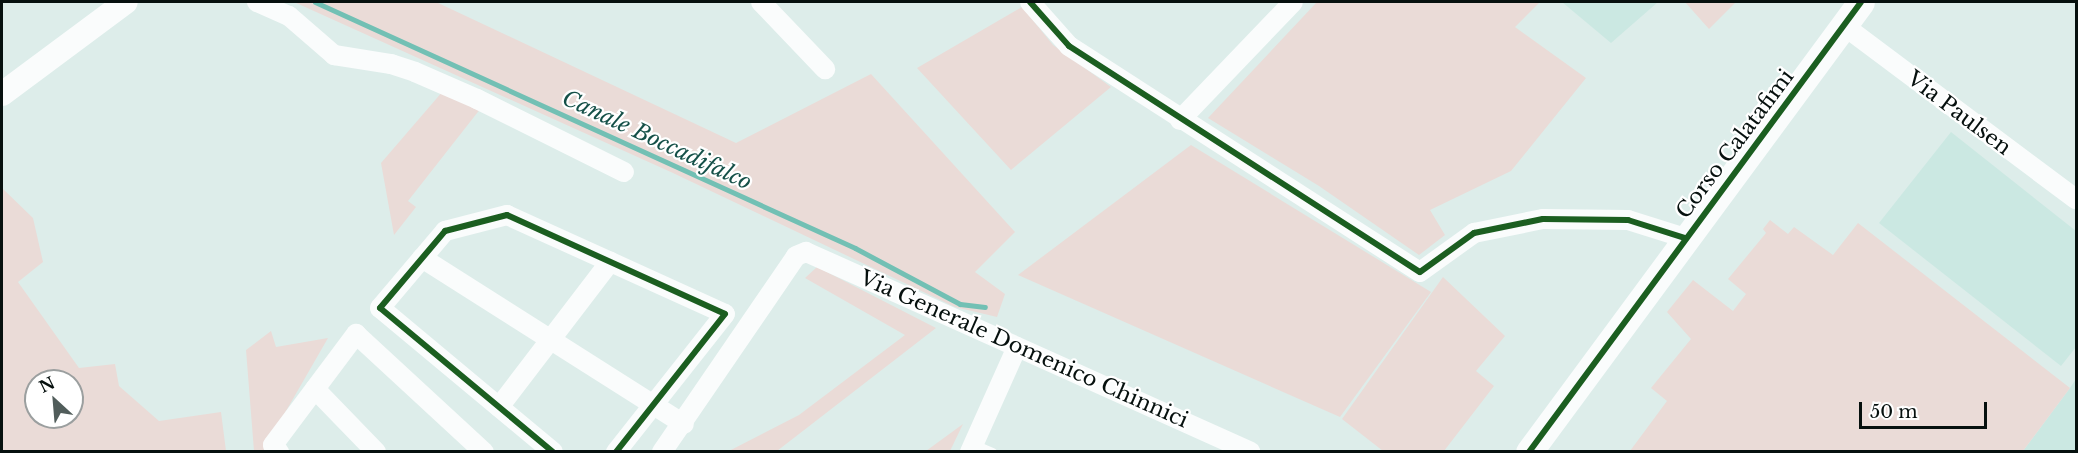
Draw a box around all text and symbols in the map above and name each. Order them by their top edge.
street label: Corso Calatafimi [1671,65,1799,223]
street label: Via Paulsen [1902,66,2016,160]
water label: Canale Boccadifalco [558,85,756,195]
street label: Via Generale Domenico Chinnici [856,265,1192,433]
north arrow [24,369,84,429]
text: N [36,372,58,397]
scale bar [1862,390,1990,428]
text: 50 m [1870,401,1918,423]

